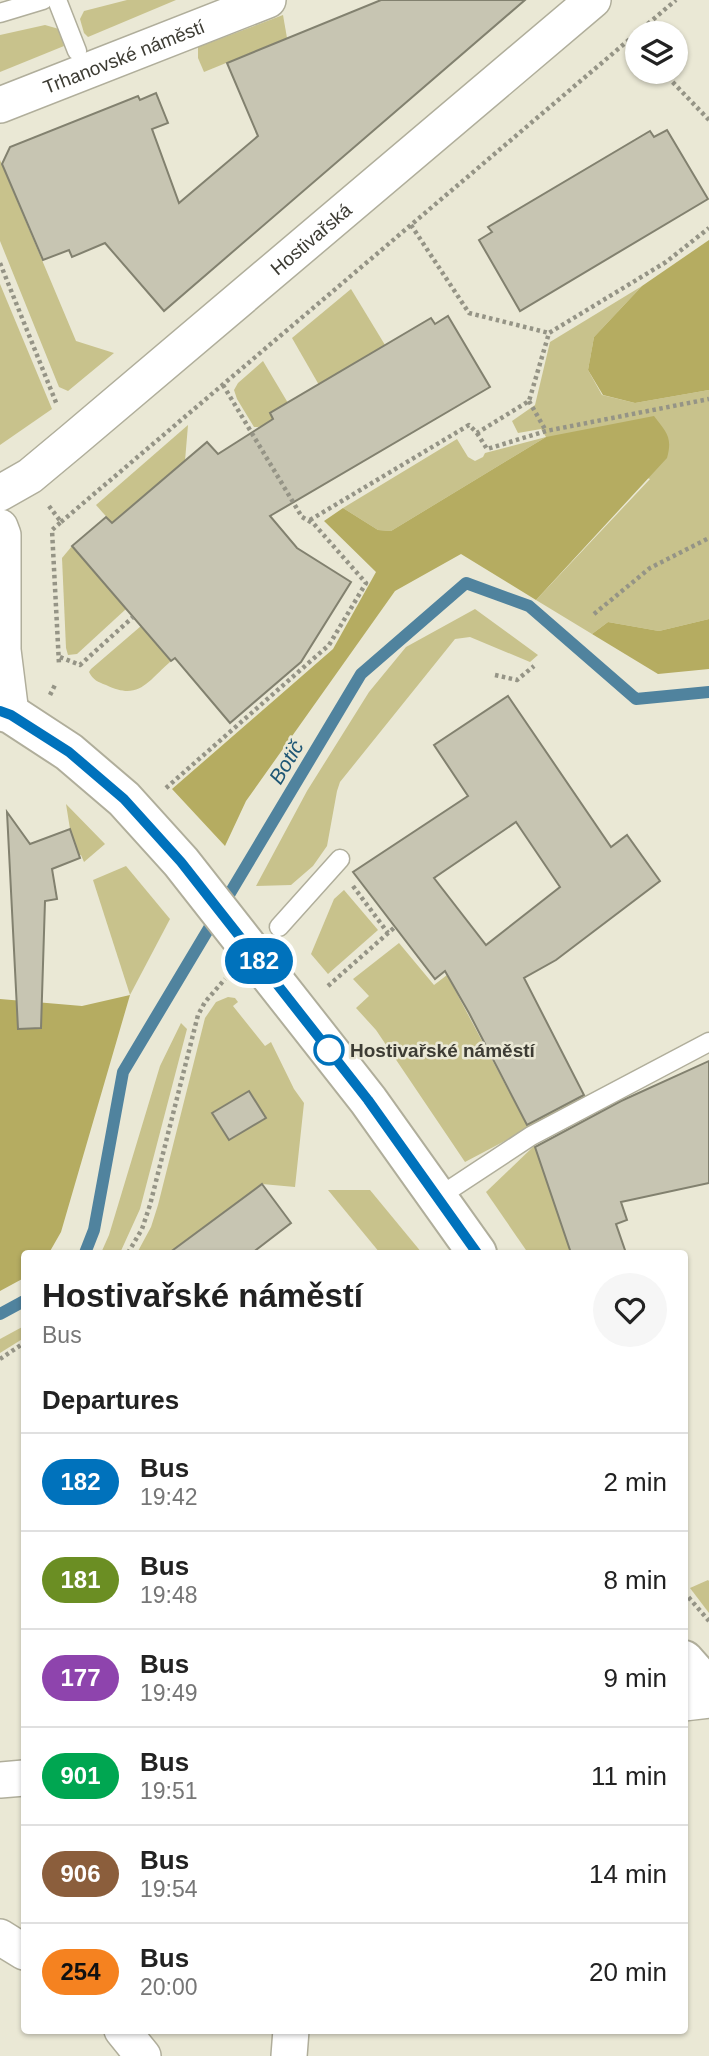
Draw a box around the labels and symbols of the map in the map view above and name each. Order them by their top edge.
street label: Trhanovské náměstí [40,15,208,98]
street label: Hostivařská [266,199,356,279]
water label: Botič [264,736,308,788]
line badge: 182 [219,938,299,984]
marker: Hostivařské náměstí [314,1035,344,1065]
place label: Hostivařské náměstí [350,1040,536,1061]

